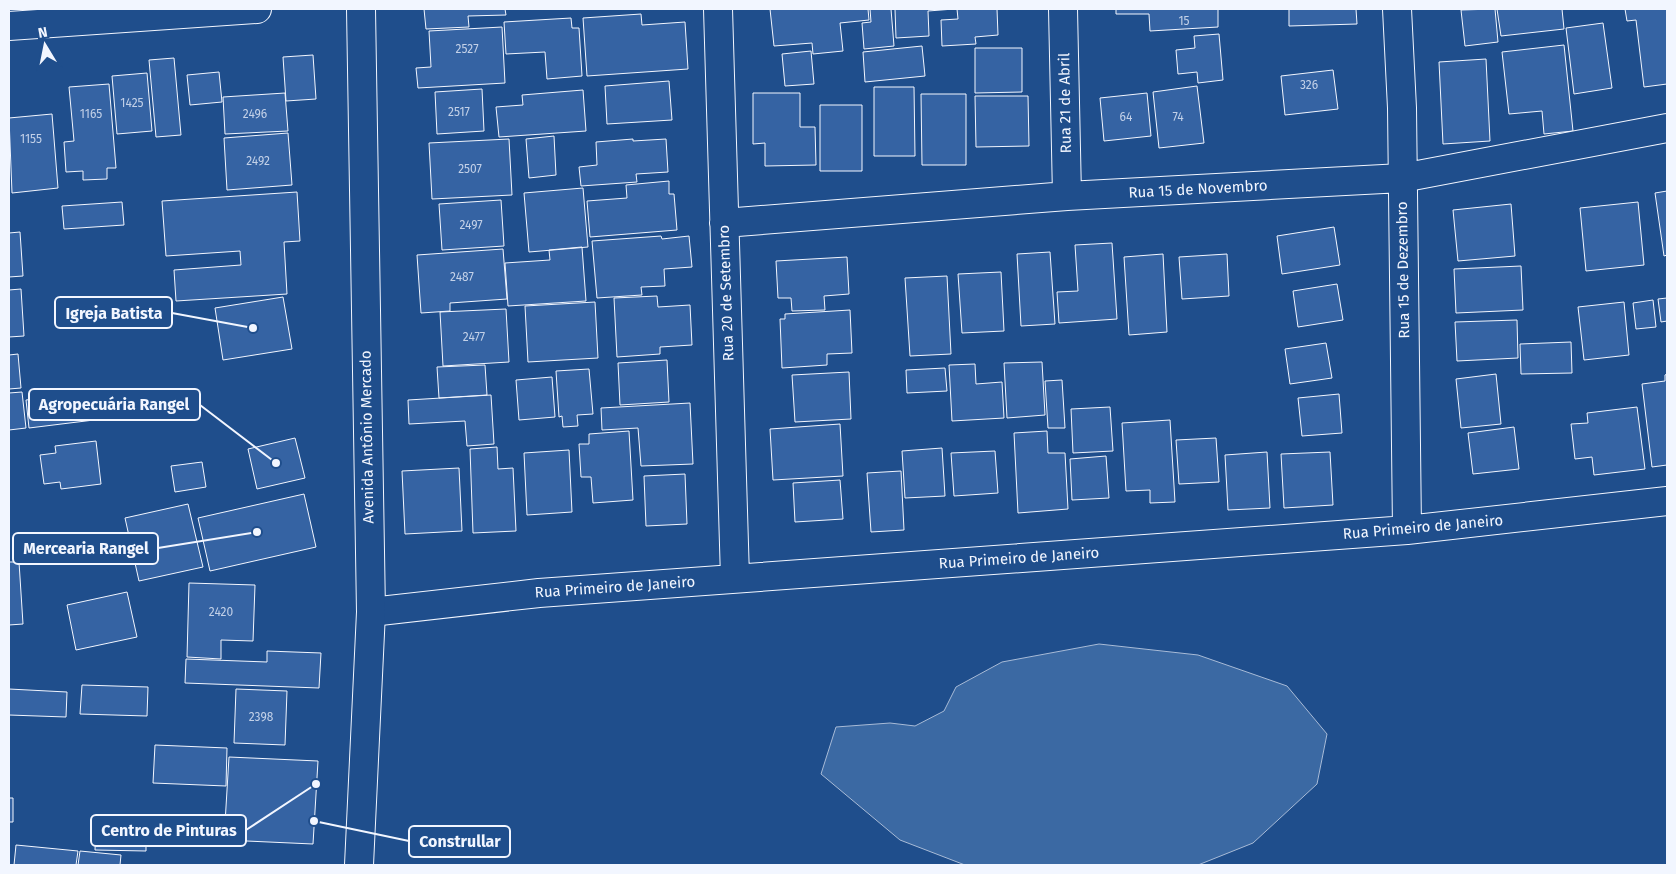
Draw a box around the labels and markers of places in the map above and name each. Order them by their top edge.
callout: Igreja Batista [55,297,172,328]
callout: Agropecuária Rangel [29,389,200,420]
callout: Mercearia Rangel [13,533,158,564]
callout: Centro de Pinturas [91,815,246,846]
callout: Construllar [409,826,510,857]

